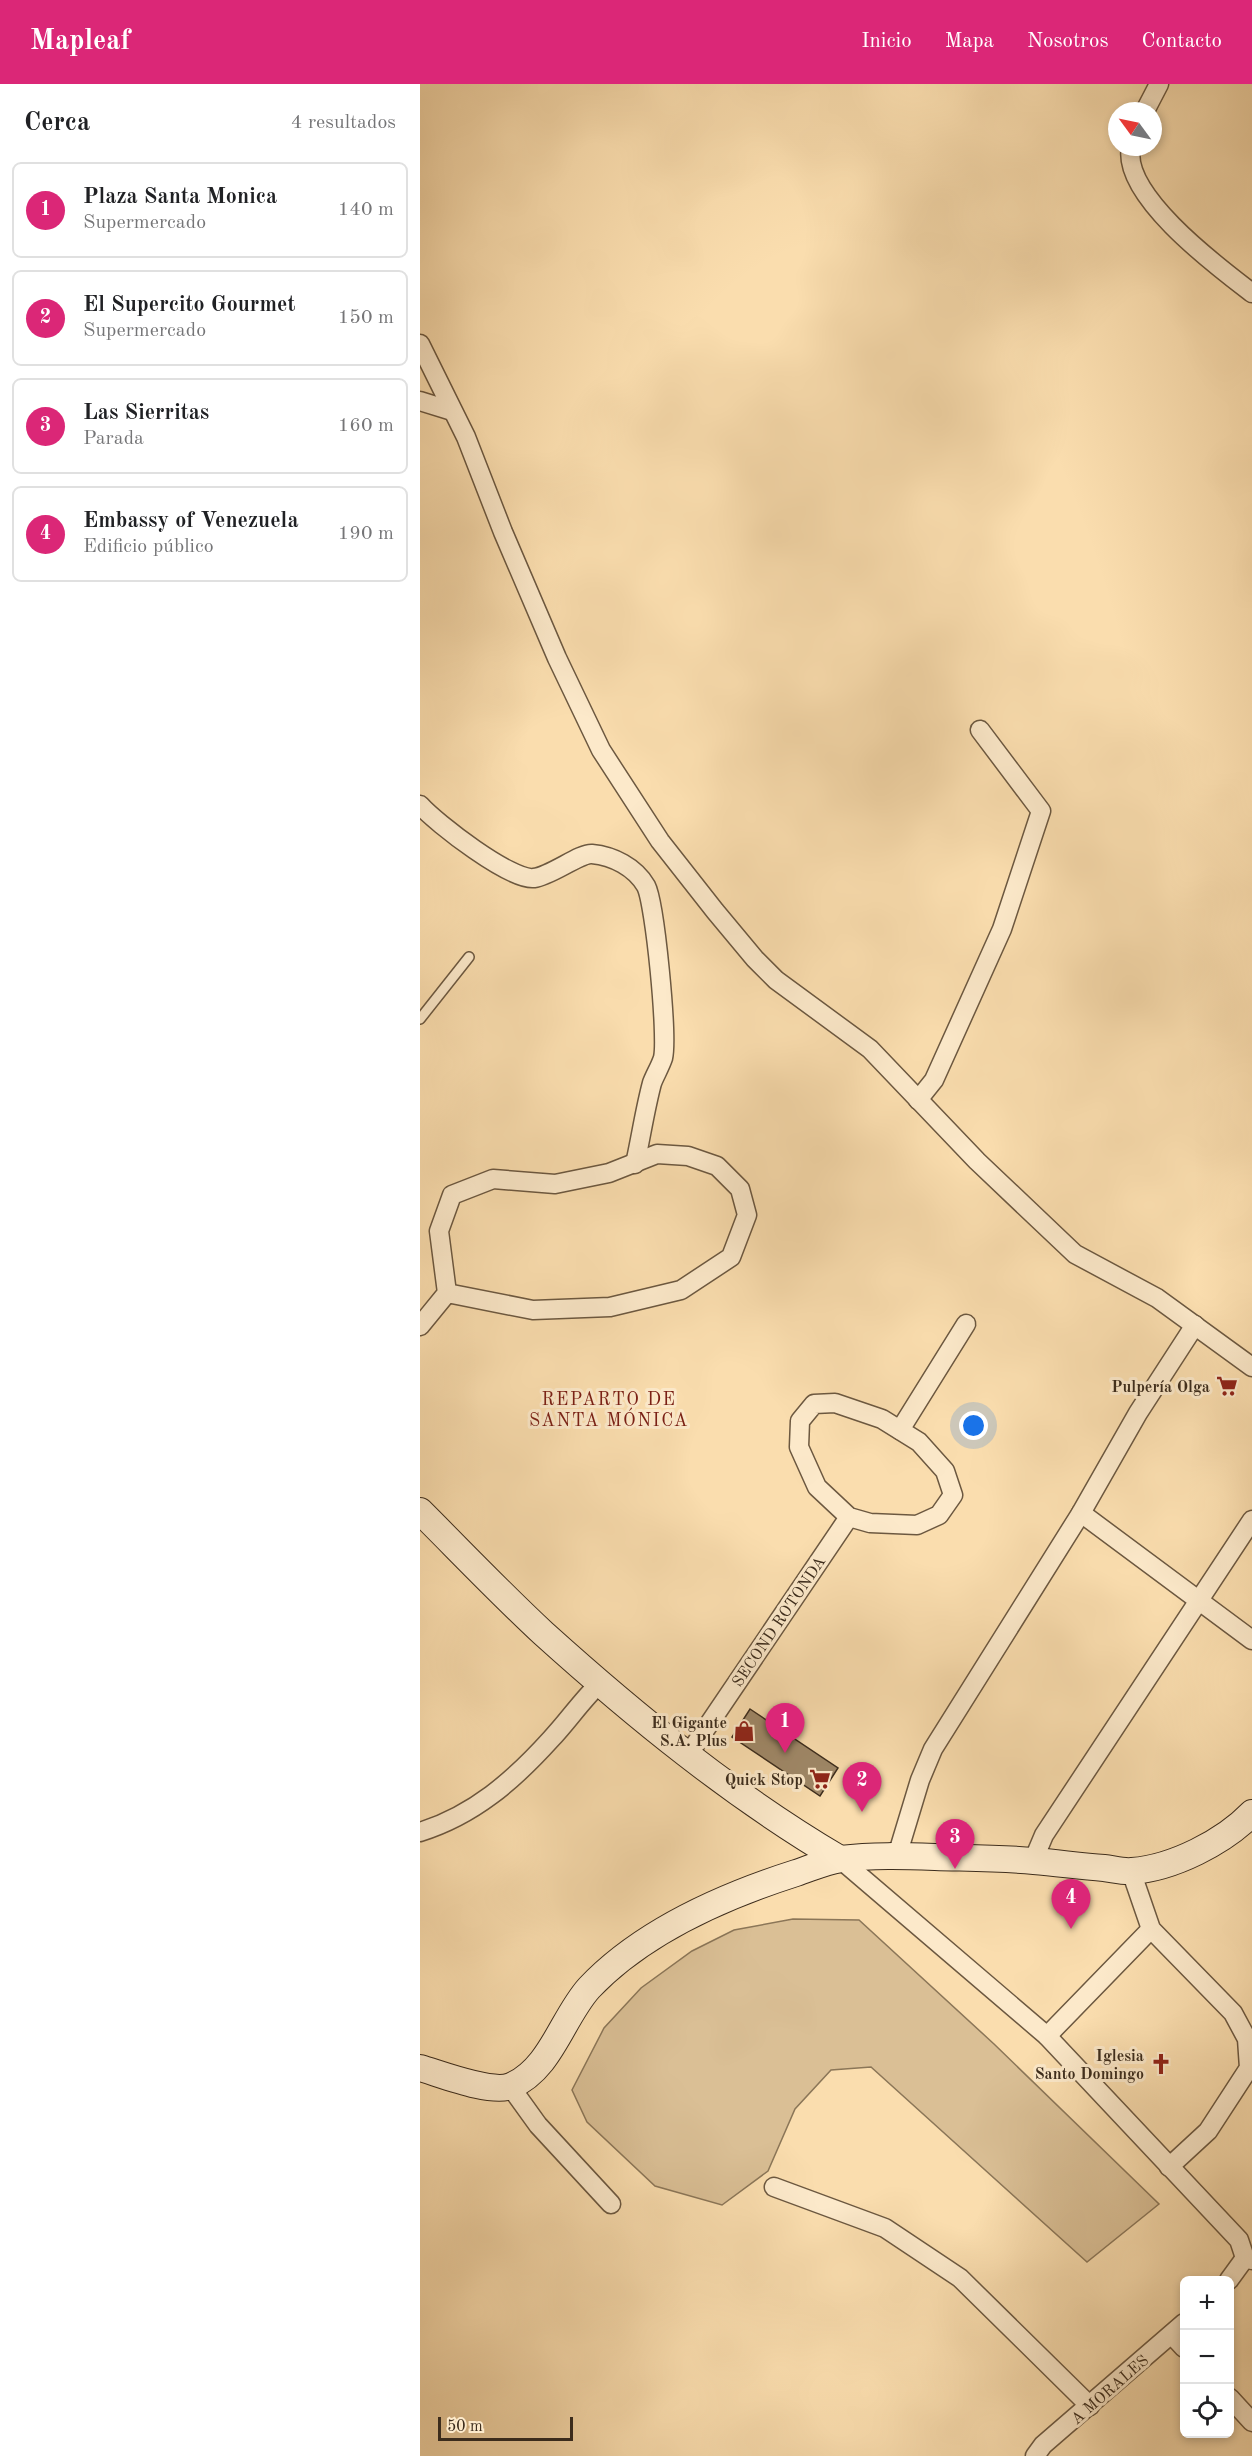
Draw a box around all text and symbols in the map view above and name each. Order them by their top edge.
text: Mapleaf [30,28,130,56]
text: Inicio [861,31,912,52]
text: Mapa [945,31,994,52]
text: Nosotros [1027,31,1109,52]
text: Contacto [1142,31,1222,52]
north arrow [1108,102,1162,156]
text: Cerca [24,110,90,136]
text: 4 resultados [291,113,396,133]
text: Plaza Santa Monica [83,186,277,208]
text: 1 [40,200,51,220]
text: 140 m [338,200,394,220]
text: Supermercado [83,213,206,233]
text: El Supercito Gourmet [83,294,295,316]
text: 2 [40,308,51,328]
text: 150 m [338,308,394,328]
text: Supermercado [83,321,206,341]
text: Las Sierritas [83,402,209,424]
text: 3 [40,416,51,436]
text: 160 m [338,416,394,436]
text: Parada [83,429,144,449]
text: Embassy of Venezuela [83,510,299,532]
text: 4 [40,524,51,544]
text: 190 m [338,524,394,544]
text: Edificio público [83,537,214,557]
supermarket icon: Pulpería Olga [1215,1374,1239,1398]
place label: Pulpería Olga [1111,1380,1210,1396]
district label: REPARTO DE SANTA MÓNICA [529,1391,689,1430]
your location [959,1411,988,1440]
street label: SECOND ROTONDA [730,1554,829,1690]
pin: 1 [766,1704,805,1753]
place label: El Gigante S.A. Plus [651,1716,727,1750]
shop icon: El Gigante S.A. Plus [732,1719,756,1743]
pin: 2 [842,1762,882,1812]
supermarket icon: Quick Stop [808,1767,832,1791]
place label: Quick Stop [725,1773,803,1789]
pin: 3 [936,1820,974,1869]
pin: 4 [1052,1880,1090,1929]
place label: Iglesia Santo Domingo [1035,2049,1144,2083]
church icon: Iglesia Santo Domingo [1149,2052,1173,2076]
map controls [1180,2276,1234,2438]
button: + [1180,2276,1234,2330]
button: − [1180,2330,1234,2384]
street label: A MORALES [1069,2353,1152,2428]
button: locate [1180,2384,1234,2438]
scale bar [438,2414,573,2442]
text: 50 m [447,2419,483,2435]

